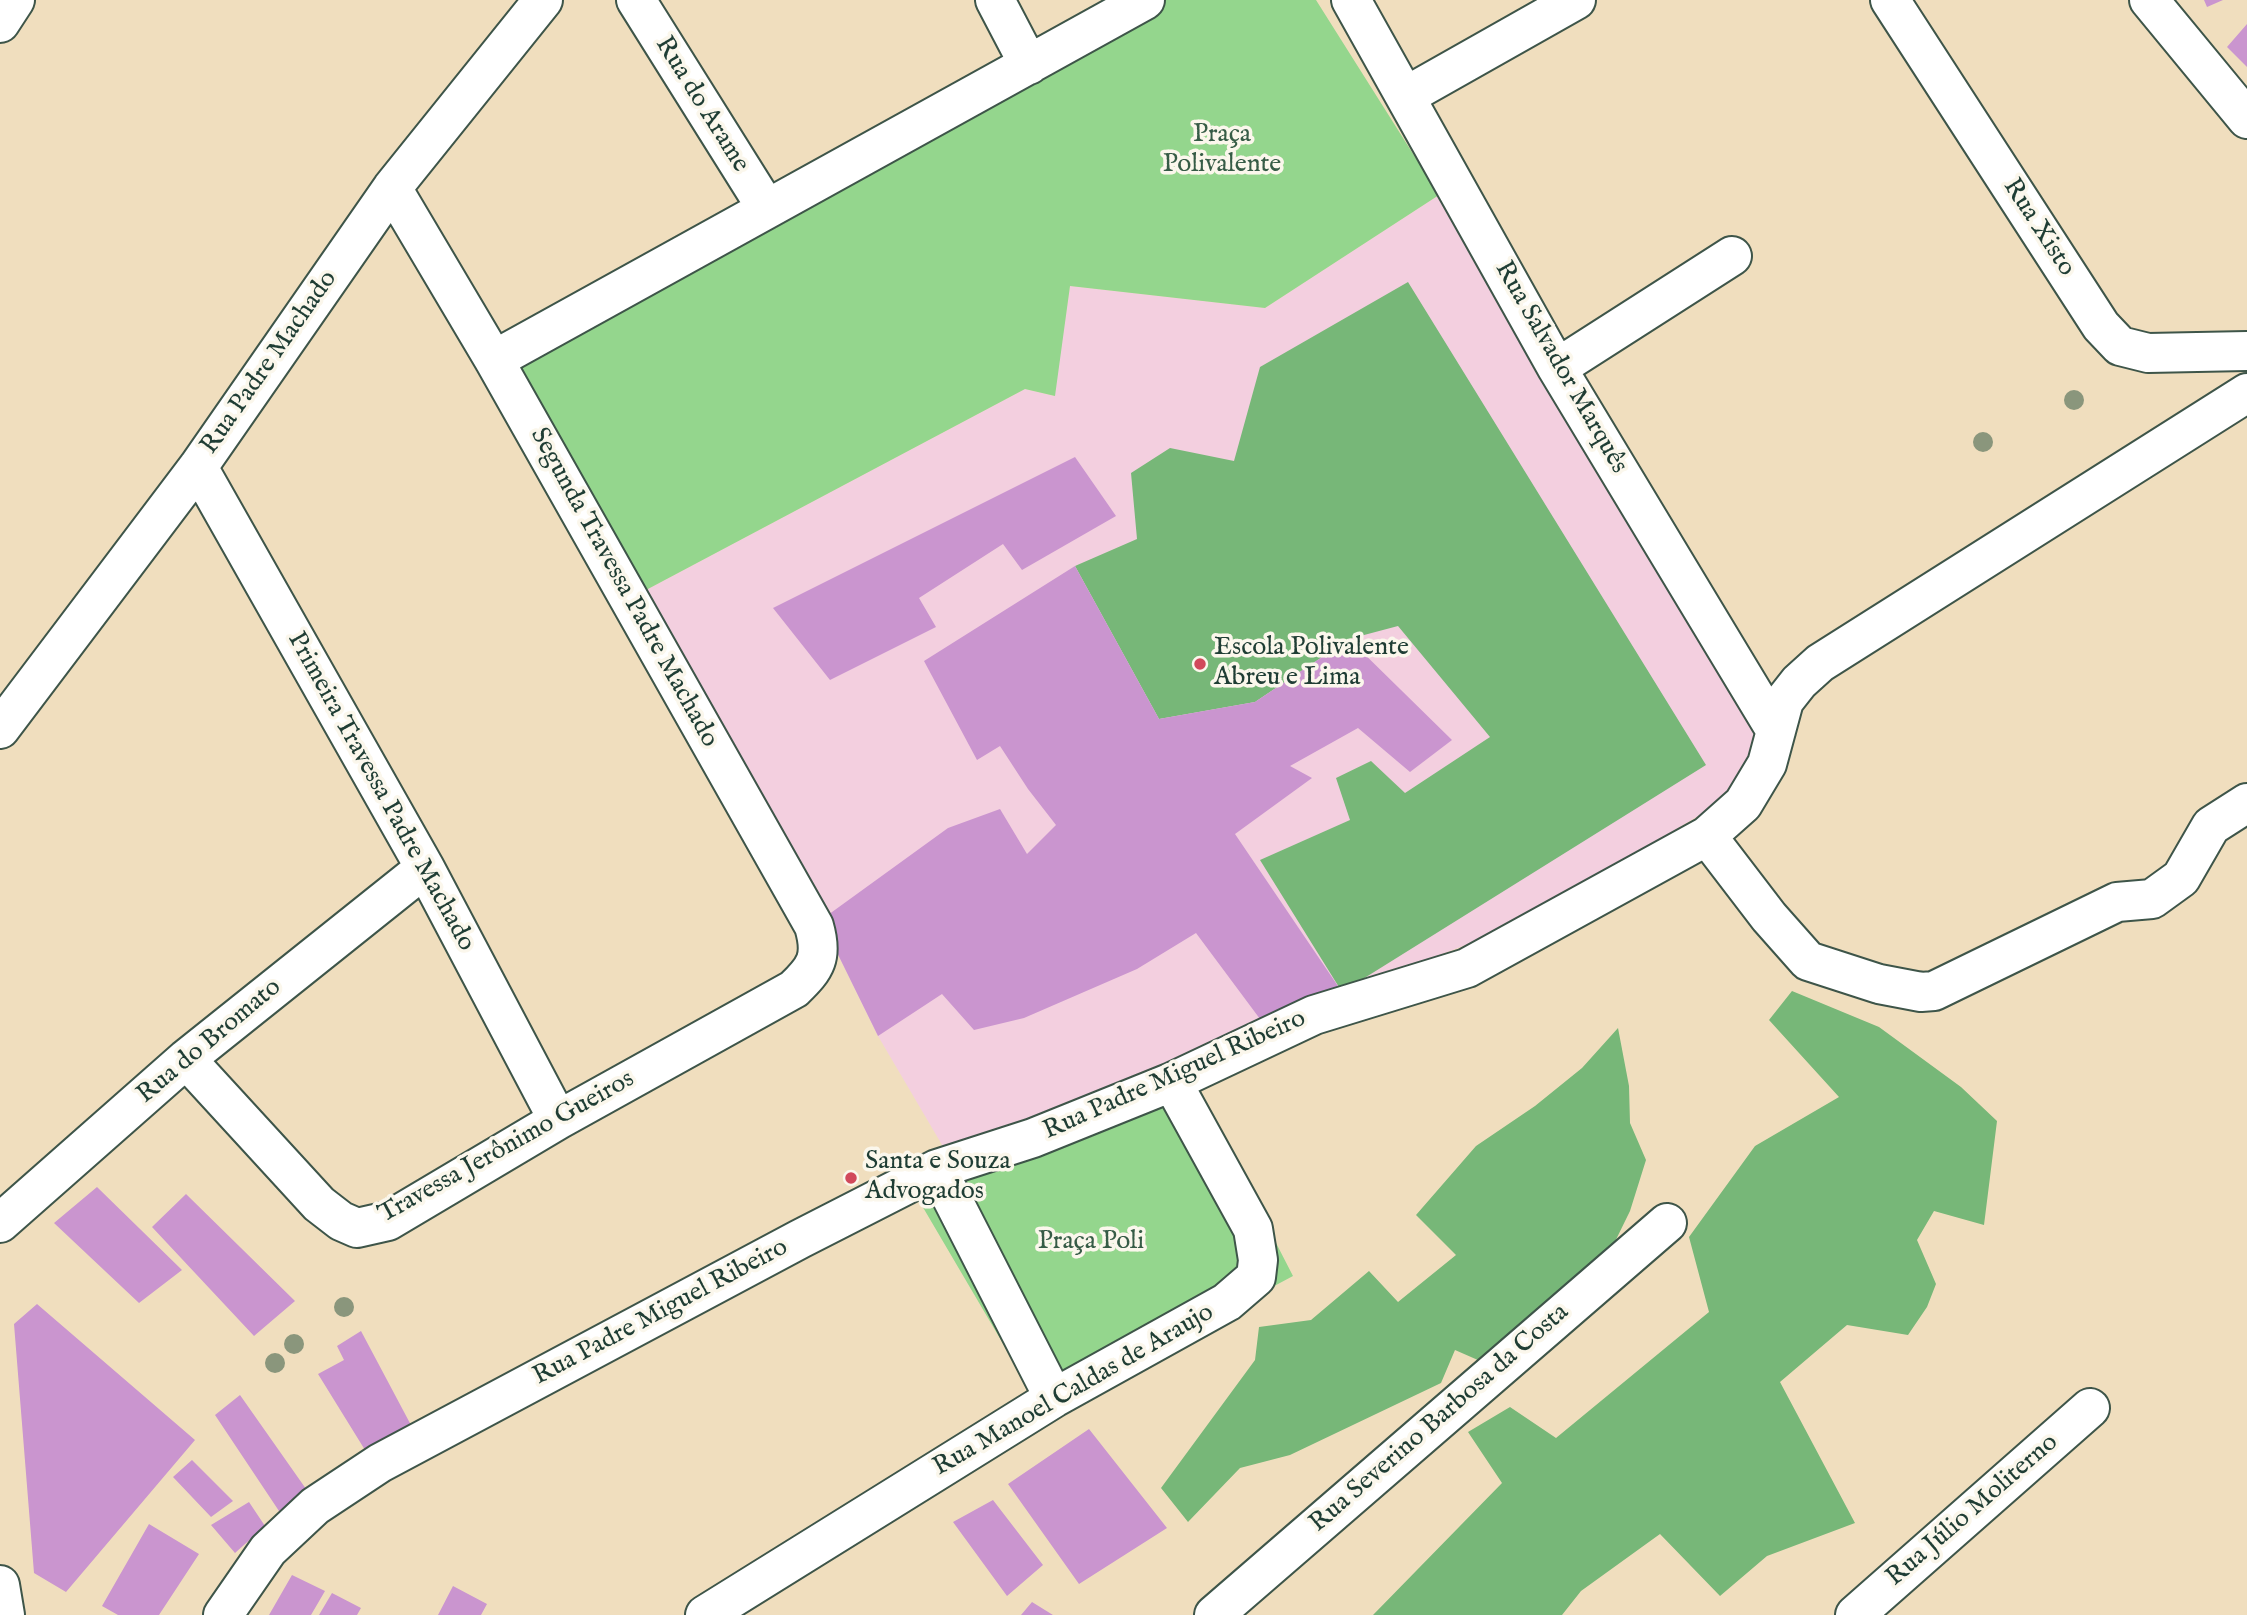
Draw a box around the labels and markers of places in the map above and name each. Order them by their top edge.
place label: Escola Polivalente Abreu e Lima [1214,633,1409,694]
marker: Escola Polivalente Abreu e Lima [1192,656,1208,672]
place label: Santa e Souza Advogados [865,1147,1011,1208]
marker: Santa e Souza Advogados [843,1170,859,1186]

